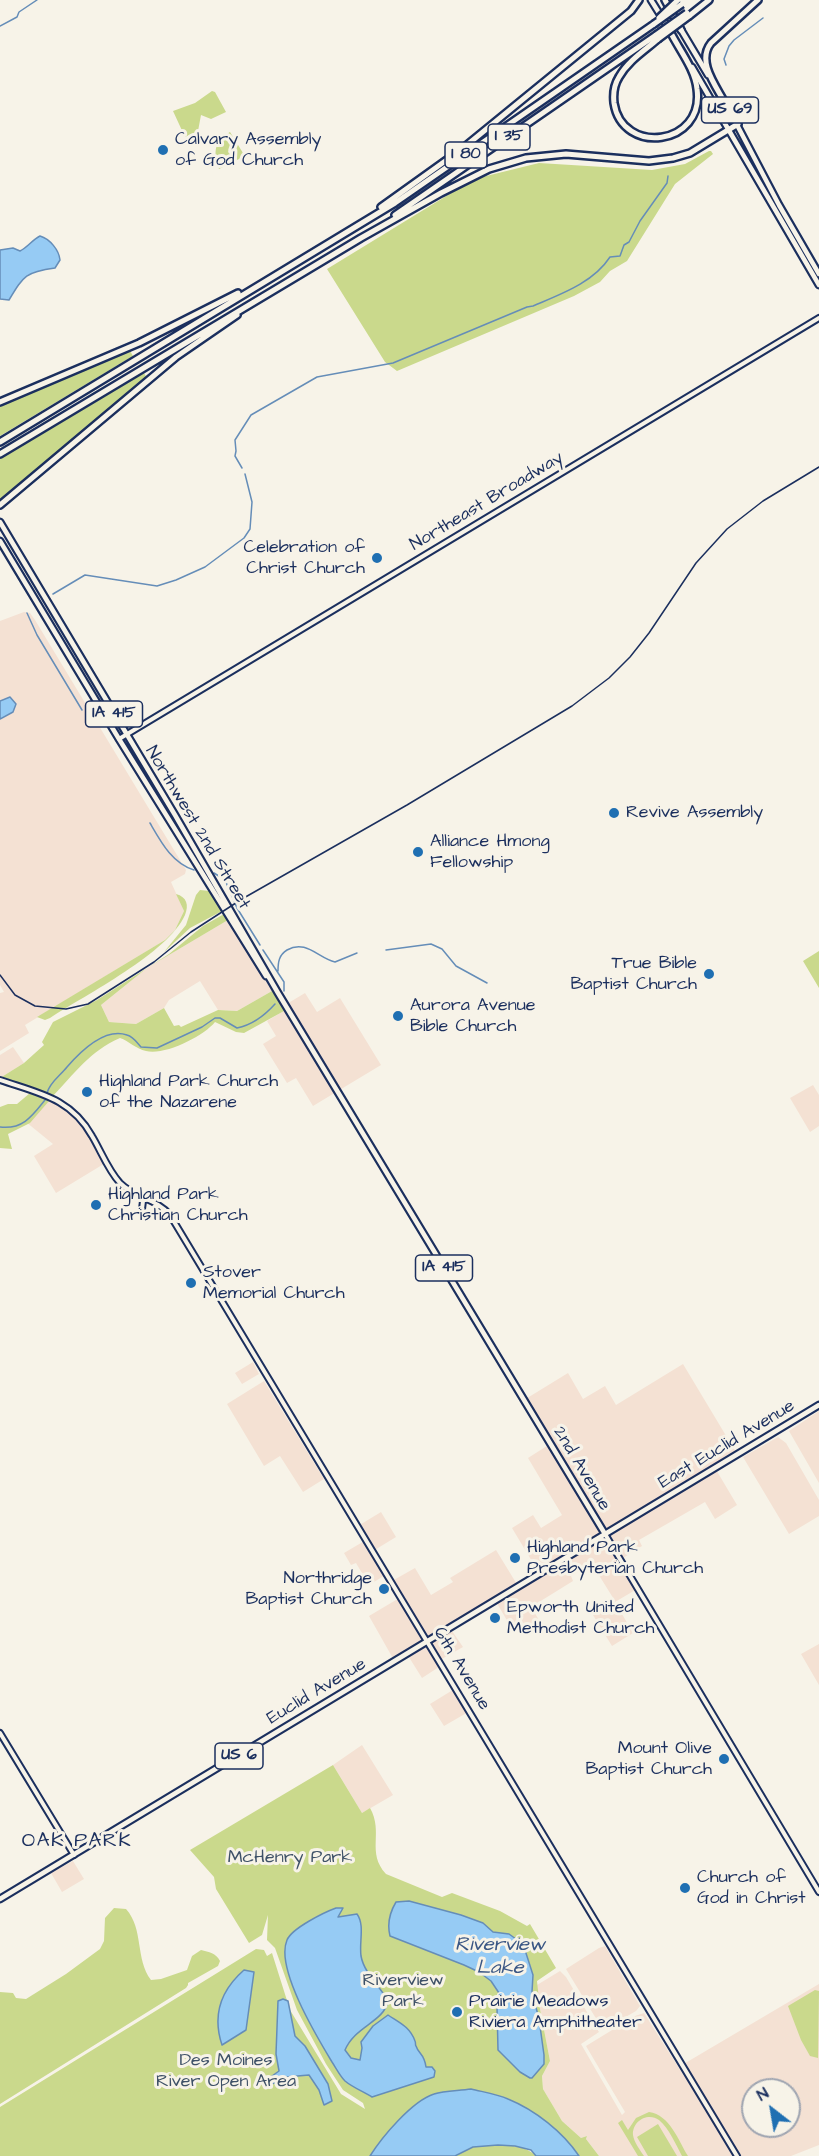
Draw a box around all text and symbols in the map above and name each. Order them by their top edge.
road number: US 69 [702,97,758,123]
road number: I 35 [488,124,530,150]
place label: Calvary Assembly of God Church [175,129,321,172]
road number: I 80 [445,142,487,168]
marker: Calvary Assembly of God Church [156,143,170,157]
street label: Northeast Broadway [407,448,567,556]
place label: Celebration of Christ Church [244,537,365,580]
marker: Celebration of Christ Church [370,551,384,565]
road number: IA 415 [86,701,142,727]
street label: Northwest 2nd Street [140,742,254,914]
place label: Revive Assembly [626,802,763,824]
marker: Revive Assembly [607,806,621,820]
place label: Alliance Hmong Fellowship [430,831,550,874]
marker: Alliance Hmong Fellowship [411,845,425,859]
place label: True Bible Baptist Church [570,953,697,996]
marker: True Bible Baptist Church [702,967,716,981]
place label: Aurora Avenue Bible Church [410,995,536,1038]
marker: Aurora Avenue Bible Church [391,1009,405,1023]
place label: Highland Park Church of the Nazarene [99,1071,278,1114]
marker: Highland Park Church of the Nazarene [80,1085,94,1099]
place label: Highland Park Christian Church [108,1184,248,1226]
marker: Highland Park Christian Church [89,1198,103,1212]
road number: IA 415 [416,1255,472,1281]
place label: Stover Memorial Church [203,1262,345,1304]
marker: Stover Memorial Church [184,1276,198,1290]
street label: East Euclid Avenue [655,1396,799,1494]
street label: 2nd Avenue [547,1423,615,1515]
place label: Highland Park Presbyterian Church [527,1537,703,1580]
marker: Highland Park Presbyterian Church [508,1551,522,1565]
place label: Northridge Baptist Church [245,1568,372,1610]
marker: Northridge Baptist Church [377,1582,391,1596]
place label: Epworth United Methodist Church [507,1597,654,1640]
marker: Epworth United Methodist Church [488,1611,502,1625]
street label: 6th Avenue [428,1624,494,1714]
street label: Euclid Avenue [264,1654,370,1730]
place label: Mount Olive Baptist Church [585,1738,712,1780]
road number: US 6 [215,1743,263,1769]
marker: Mount Olive Baptist Church [717,1752,731,1766]
district label: OAK PARK [22,1830,132,1854]
park label: McHenry Park [228,1847,352,1869]
place label: Church of God in Christ [697,1867,806,1910]
marker: Church of God in Christ [678,1881,692,1895]
water label: Riverview Lake [455,1934,545,1981]
park label: Riverview Park [363,1970,443,2012]
place label: Prairie Meadows Riviera Amphitheater [469,1991,642,2034]
marker: Prairie Meadows Riviera Amphitheater [450,2005,464,2019]
park label: Des Moines River Open Area [156,2050,296,2092]
north arrow [741,2078,801,2138]
text: N [753,2082,773,2106]

